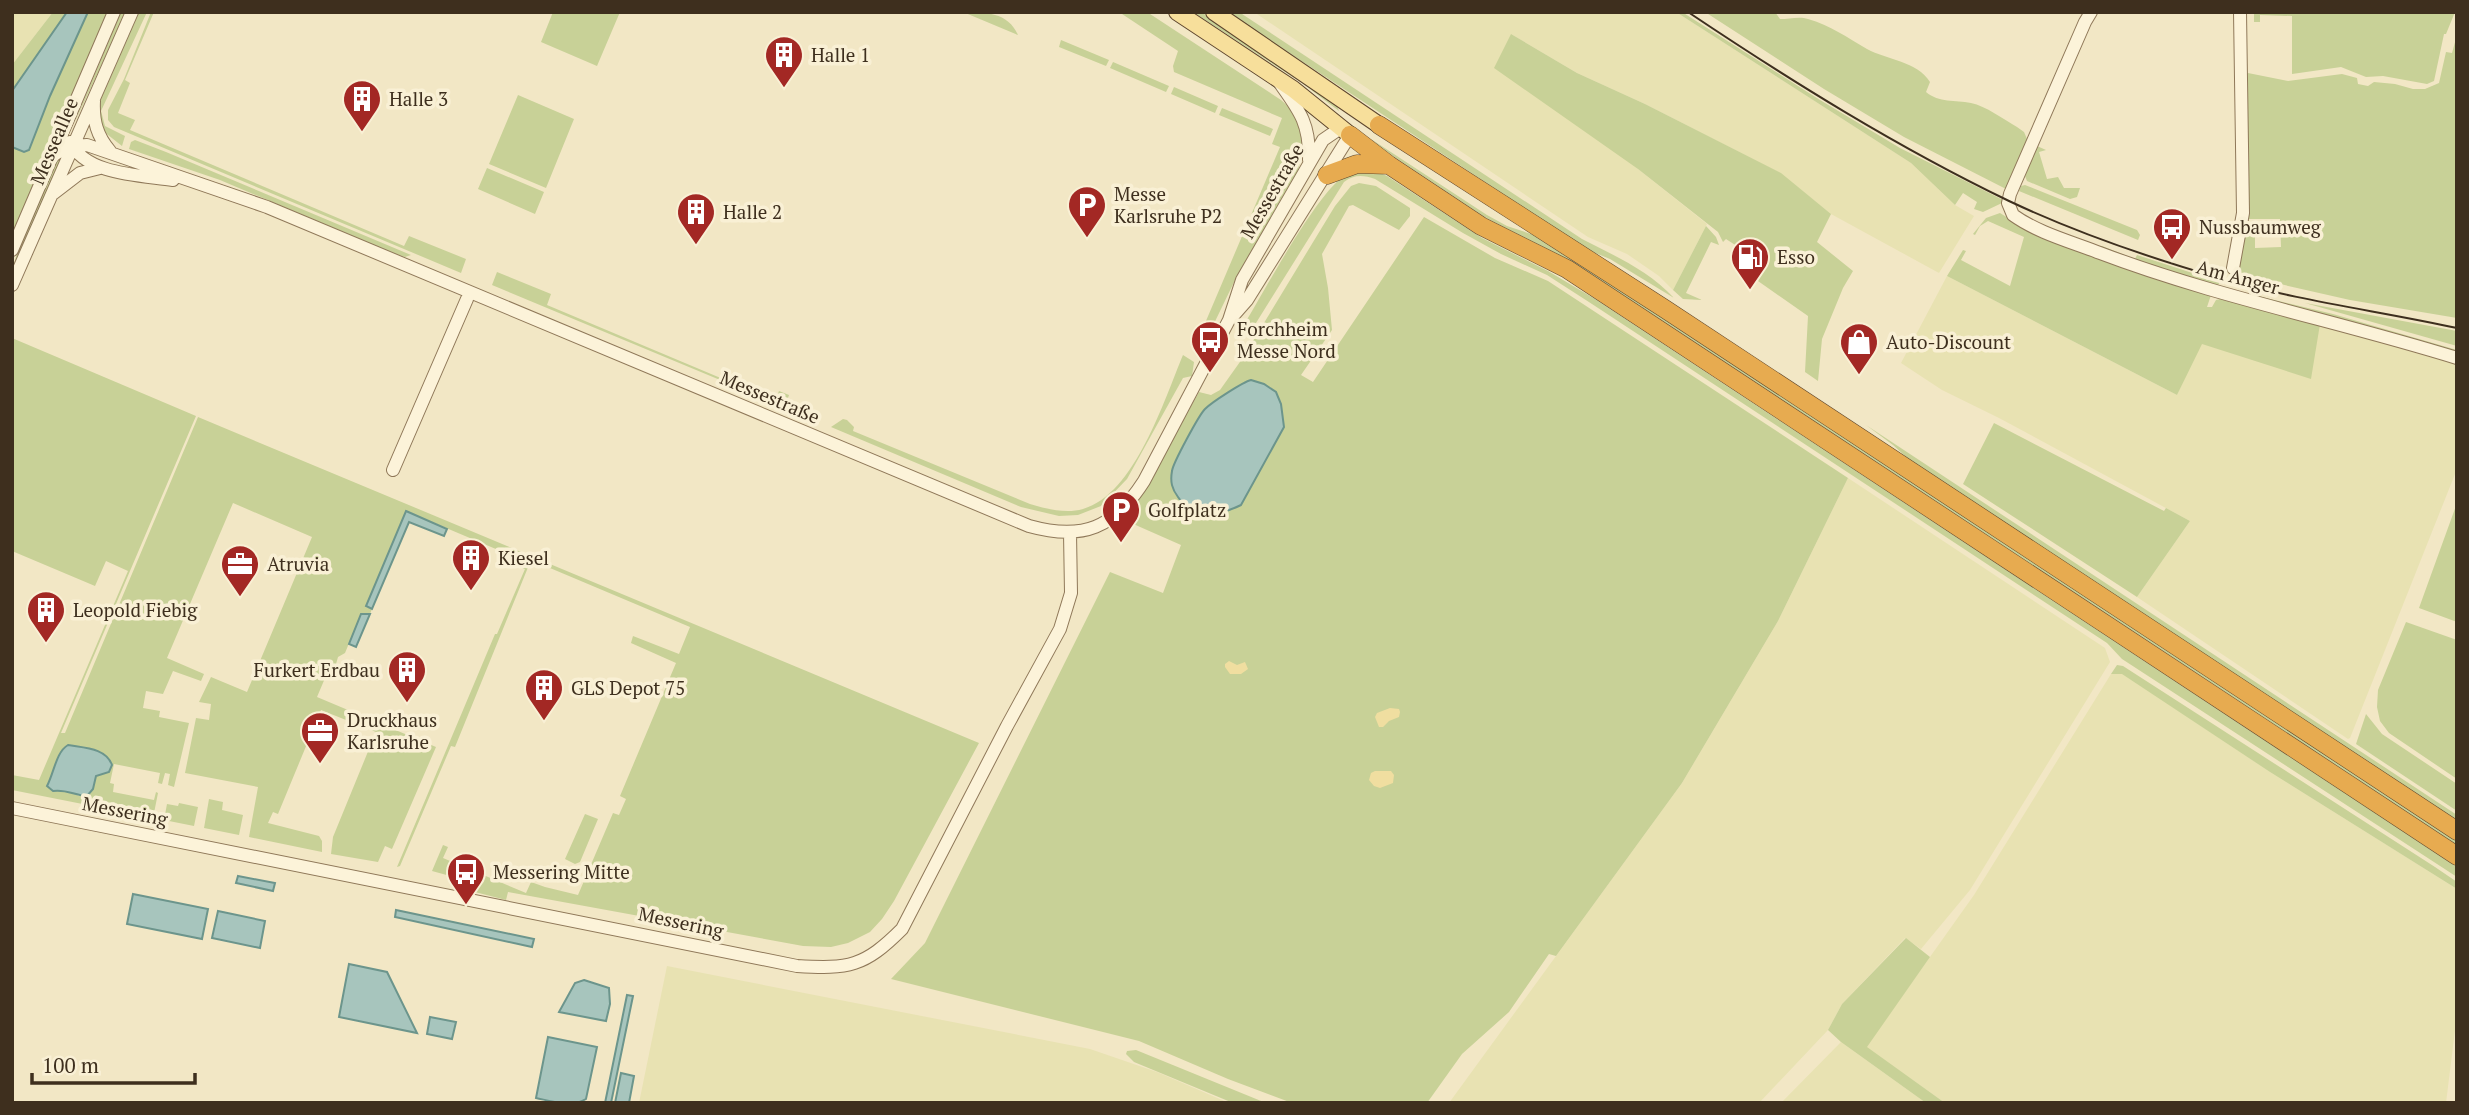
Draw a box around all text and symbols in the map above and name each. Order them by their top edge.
building icon: Halle 1 [763,34,805,89]
place label: Halle 1 [811,42,870,67]
building icon: Halle 3 [341,78,383,133]
place label: Halle 3 [389,86,448,111]
street label: Messeallee [24,93,83,188]
street label: Messestraße [1234,139,1309,243]
place label: Messe Karlsruhe P2 [1114,181,1222,228]
parking icon: Messe Karlsruhe P2 [1066,184,1108,239]
building icon: Halle 2 [675,191,717,246]
place label: Halle 2 [723,199,782,224]
bus stop icon: Nussbaumweg [2151,206,2193,261]
place label: Nussbaumweg [2199,214,2322,239]
fuel station icon: Esso [1729,236,1771,291]
place label: Esso [1777,244,1815,269]
street label: Am Anger [2194,253,2283,300]
place label: Forchheim Messe Nord [1237,316,1336,363]
bus stop icon: Forchheim Messe Nord [1189,319,1231,374]
shop icon: Auto-Discount [1838,321,1880,376]
place label: Auto-Discount [1886,329,2011,354]
street label: Messestraße [717,364,824,429]
parking icon: Golfplatz [1100,489,1142,544]
place label: Golfplatz [1148,497,1226,522]
building icon: Kiesel [450,537,492,592]
office icon: Atruvia [219,543,261,598]
place label: Kiesel [498,545,549,570]
place label: Atruvia [267,551,330,576]
building icon: Leopold Fiebig [25,589,67,644]
place label: Leopold Fiebig [73,597,198,622]
building icon: Furkert Erdbau [386,649,428,704]
place label: Furkert Erdbau [254,657,380,682]
building icon: GLS Depot 75 [523,667,565,722]
place label: GLS Depot 75 [571,675,685,700]
place label: Druckhaus Karlsruhe [347,707,437,754]
office icon: Druckhaus Karlsruhe [299,710,341,765]
street label: Messering [80,790,171,831]
bus stop icon: Messering Mitte [445,851,487,906]
place label: Messering Mitte [493,859,630,884]
street label: Messering [636,900,727,943]
scale bar [32,1042,194,1086]
text: 100 m [42,1051,99,1079]

